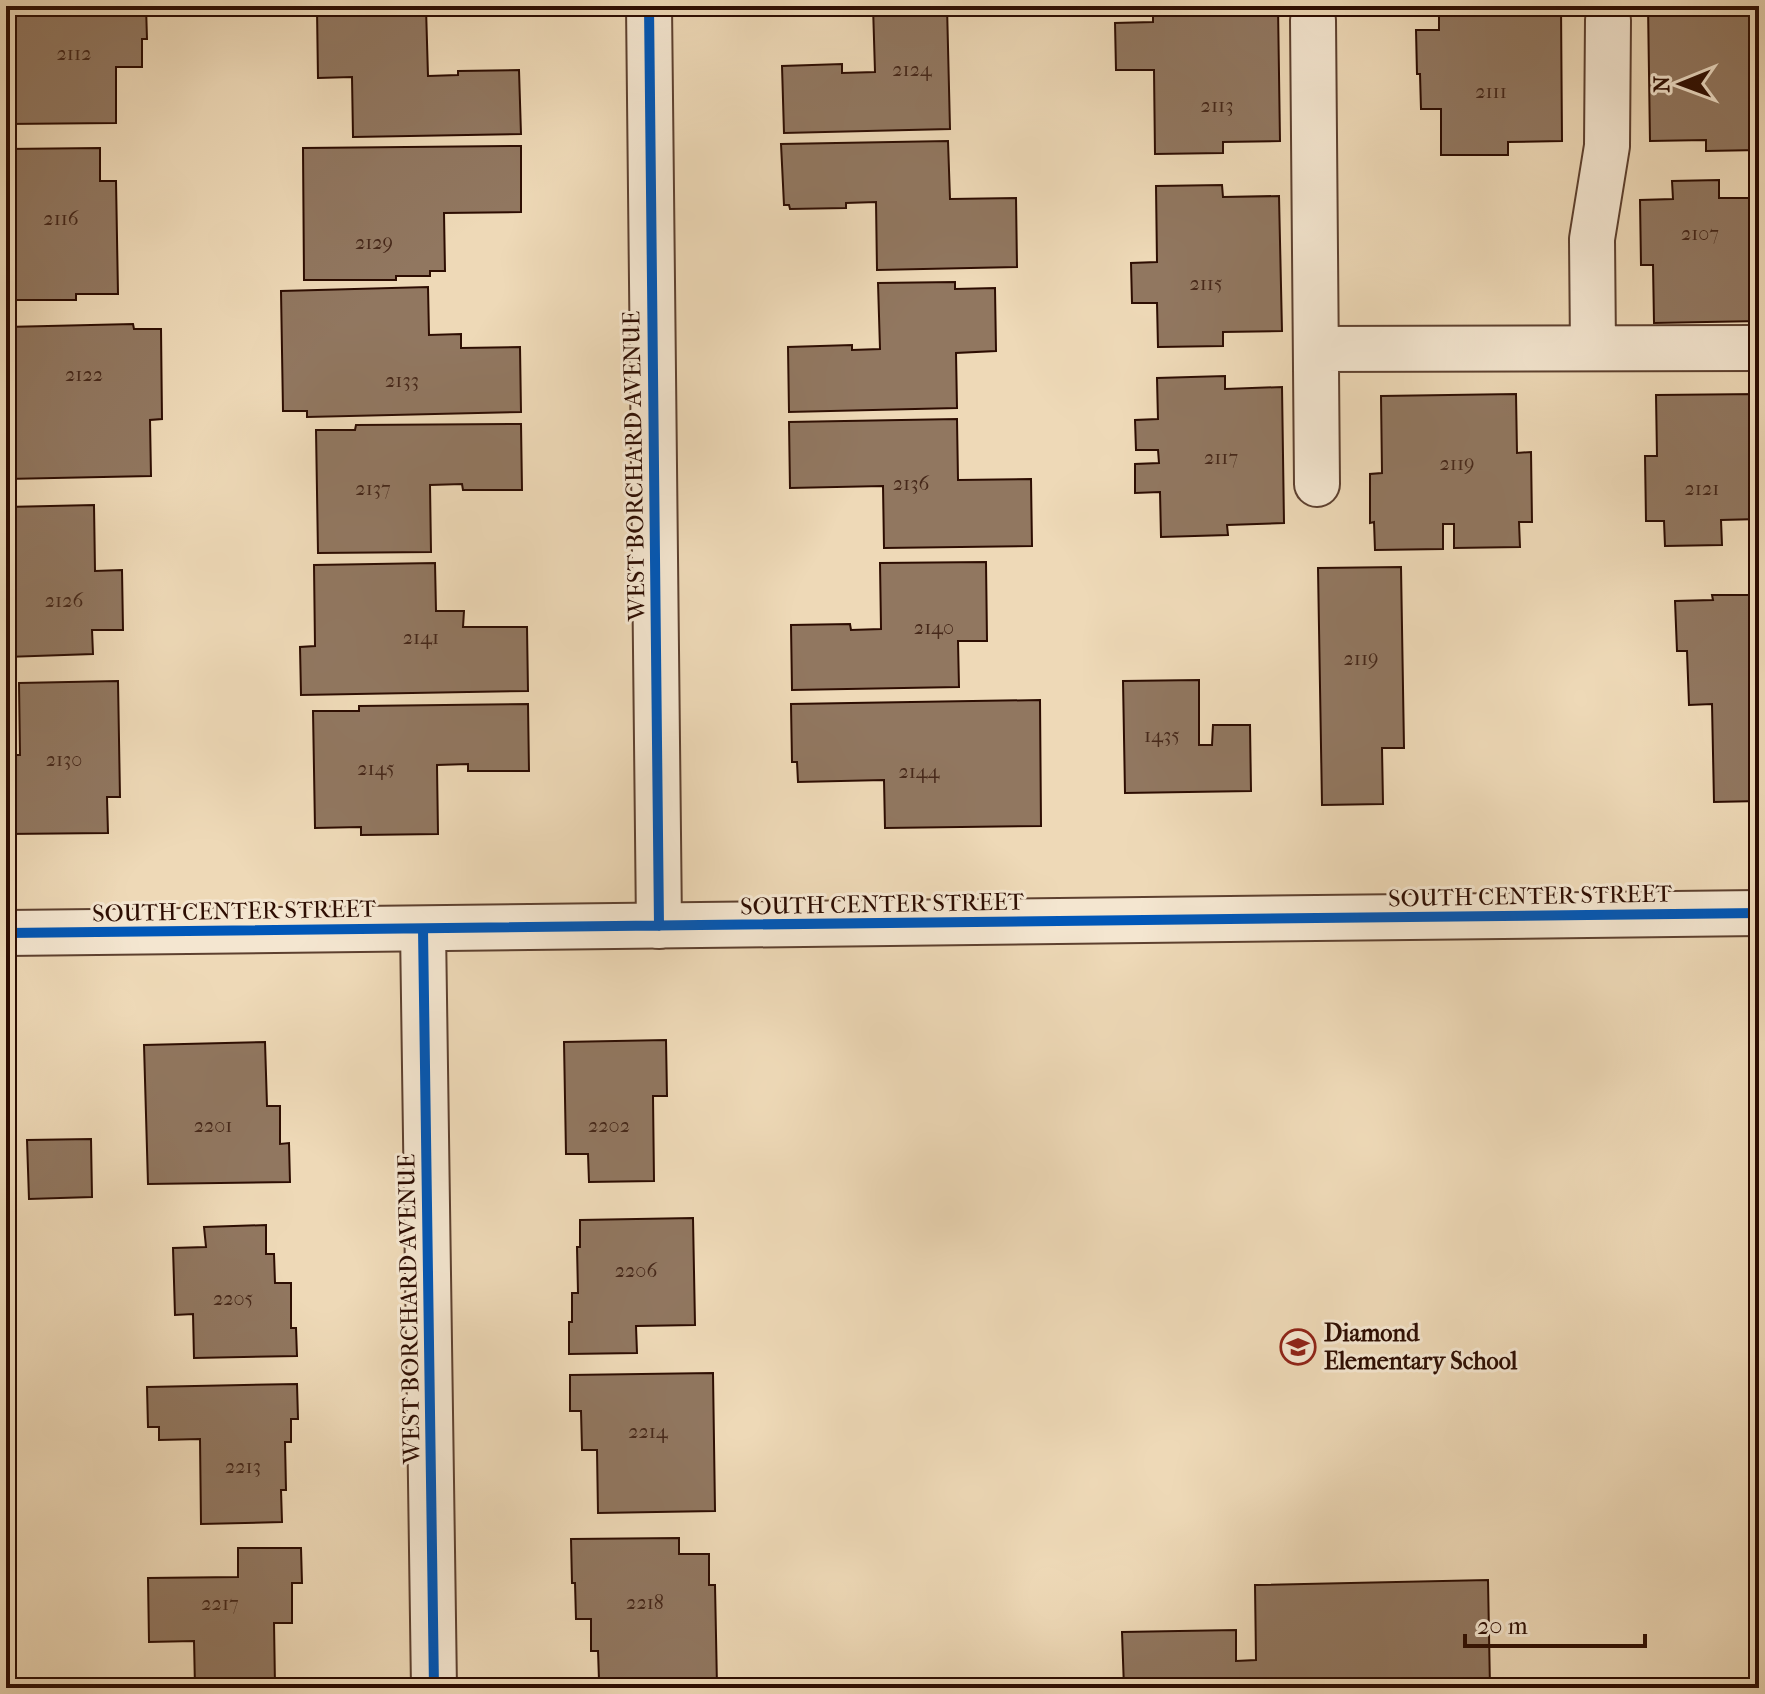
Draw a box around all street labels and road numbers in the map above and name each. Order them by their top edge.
street label: WEST BORCHARD AVENUE [617,311,651,622]
street label: SOUTH CENTER STREET [1388,880,1673,912]
street label: SOUTH CENTER STREET [740,888,1025,920]
street label: SOUTH CENTER STREET [92,895,377,927]
street label: WEST BORCHARD AVENUE [392,1154,426,1465]

